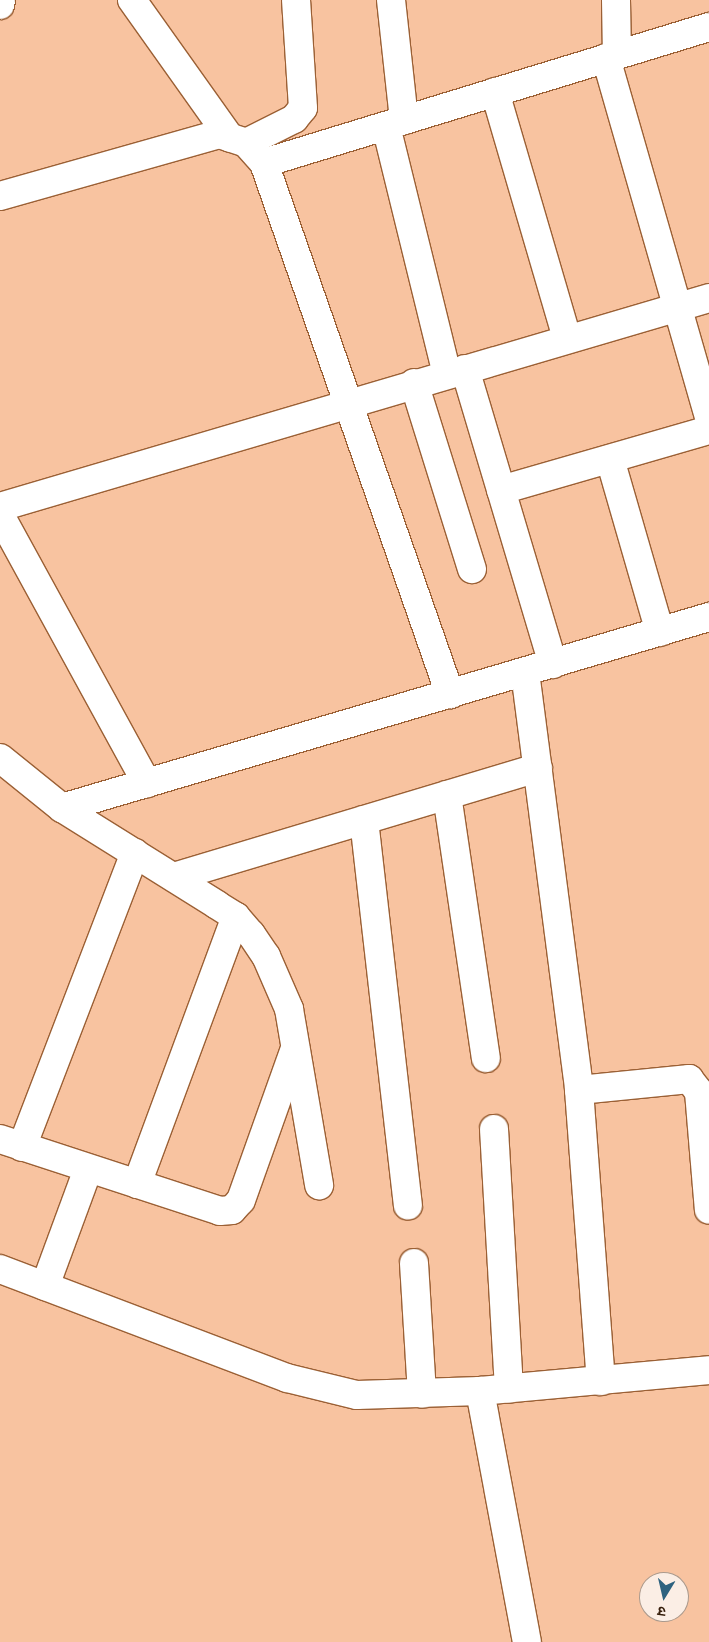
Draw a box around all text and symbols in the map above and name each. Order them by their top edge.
north arrow [639,1572,689,1622]
text: उ [656,1602,667,1620]

